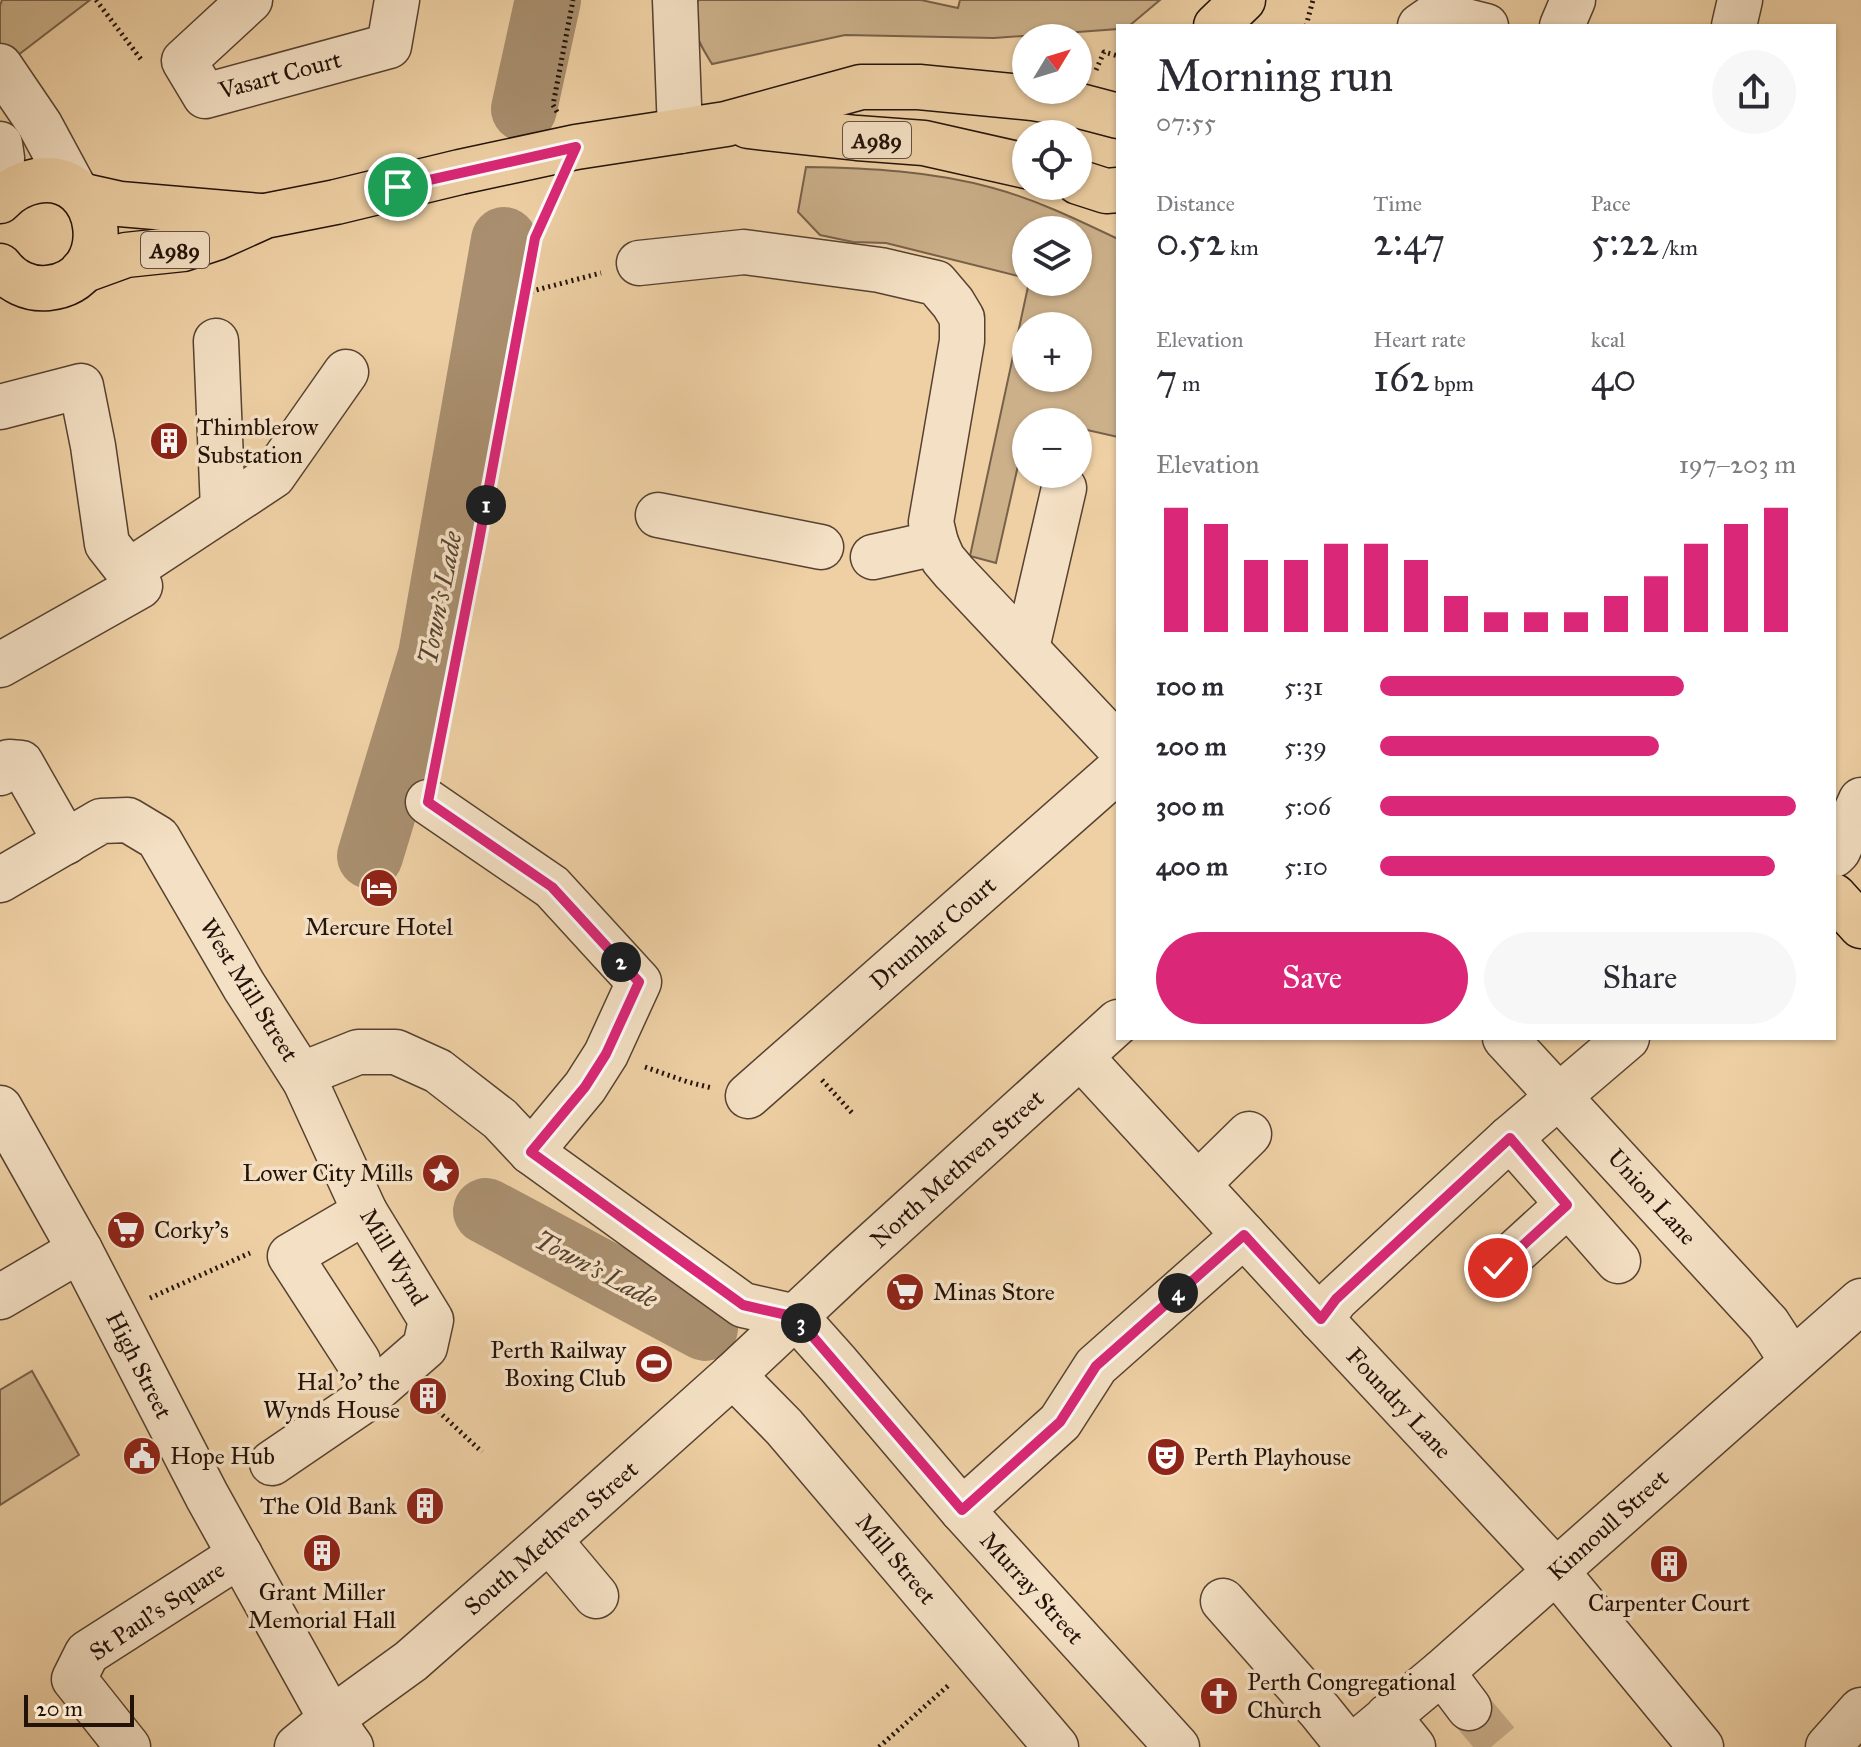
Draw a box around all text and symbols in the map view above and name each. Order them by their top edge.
north arrow [1012,24,1092,104]
map controls [1012,24,1092,488]
street label: Vasart Court [215,44,345,106]
text: Morning run [1156,49,1393,103]
button: share [1712,50,1796,134]
text: 07:55 [1156,106,1216,138]
button: locate [1012,120,1092,200]
road number: A989 [843,122,911,158]
pin [364,153,432,221]
icon: arrive [376,165,420,209]
text: Distance [1156,190,1235,217]
text: Time [1373,190,1422,217]
text: Pace [1591,190,1631,217]
button: layers [1012,216,1092,296]
text: 0.52 [1156,217,1225,266]
text: 2:47 [1373,217,1445,266]
text: 5:22 [1591,217,1659,266]
road number: A989 [141,232,209,268]
text: km [1225,234,1259,261]
text: /km [1659,234,1698,261]
button: + [1012,312,1092,392]
text: Elevation [1156,326,1243,353]
text: Heart rate [1373,326,1466,353]
text: kcal [1591,326,1625,353]
text: 7 [1156,353,1177,402]
text: 162 [1373,353,1429,402]
text: 40 [1591,353,1636,402]
text: m [1177,370,1201,397]
text: bpm [1429,370,1474,397]
button: − [1012,408,1092,488]
place label: Thimblerow Substation [197,412,319,470]
building icon: Thimblerow Substation [148,420,190,462]
text: Elevation [1156,448,1259,480]
text: 197–203 m [1679,448,1796,480]
pin: 1 [466,485,506,525]
text: 1 [482,491,490,518]
water label: Town's Lade [411,528,469,667]
text: 100 m [1156,670,1224,702]
text: 5:31 [1284,670,1323,702]
text: 200 m [1156,730,1227,762]
text: 5:39 [1284,730,1327,762]
text: 300 m [1156,790,1224,822]
text: 5:06 [1284,790,1331,822]
text: 400 m [1156,850,1228,882]
text: 5:10 [1284,850,1328,882]
hotel icon: Mercure Hotel [358,867,400,909]
street label: Drumhar Court [864,870,1003,996]
place label: Mercure Hotel [305,912,454,942]
street label: West Mill Street [193,913,305,1068]
button: Save [1156,932,1468,1024]
button: Share [1484,932,1796,1024]
pin: 2 [601,942,641,982]
text: 2 [616,948,626,975]
street label: North Methven Street [864,1083,1050,1255]
street label: Union Lane [1601,1143,1703,1251]
place icon: Lower City Mills [420,1152,462,1194]
place label: Lower City Mills [243,1158,413,1188]
street label: Mill Wynd [353,1203,435,1311]
supermarket icon: Corky's [105,1209,147,1251]
place label: Corky's [154,1215,229,1245]
water label: Town's Lade [529,1223,664,1315]
pin [1464,1234,1532,1302]
icon: check [1476,1246,1520,1290]
supermarket icon: Minas Store [884,1271,926,1313]
pin: 4 [1158,1273,1198,1313]
place label: Minas Store [933,1277,1055,1307]
text: 4 [1172,1279,1184,1306]
pin: 3 [781,1303,821,1343]
street label: High Street [99,1306,179,1424]
text: 3 [797,1309,805,1336]
place label: Perth Railway Boxing Club [490,1335,627,1393]
street label: Foundry Lane [1340,1341,1458,1465]
sports icon: Perth Railway Boxing Club [633,1343,675,1385]
place label: Hal 'o' the Wynds House [263,1367,400,1425]
building icon: Hal 'o' the Wynds House [407,1375,449,1417]
public building icon: Hope Hub [121,1435,163,1477]
theatre icon: Perth Playhouse [1145,1436,1187,1478]
place label: Hope Hub [170,1441,275,1471]
place label: Perth Playhouse [1194,1442,1351,1472]
street label: South Methven Street [458,1454,645,1622]
street label: Kinnoull Street [1541,1463,1675,1587]
building icon: The Old Bank [404,1485,446,1527]
place label: The Old Bank [260,1491,398,1521]
street label: Mill Street [849,1508,943,1611]
street label: Murray Street [974,1526,1091,1651]
building icon: Grant Miller Memorial Hall [301,1532,343,1574]
building icon: Carpenter Court [1648,1543,1690,1585]
street label: St Paul's Square [84,1555,230,1667]
place label: Grant Miller Memorial Hall [248,1577,397,1635]
place label: Carpenter Court [1588,1588,1750,1618]
place label: Perth Congregational Church [1247,1667,1456,1725]
church icon: Perth Congregational Church [1198,1675,1240,1717]
scale bar [24,1691,134,1727]
text: 20 m [36,1695,83,1722]

